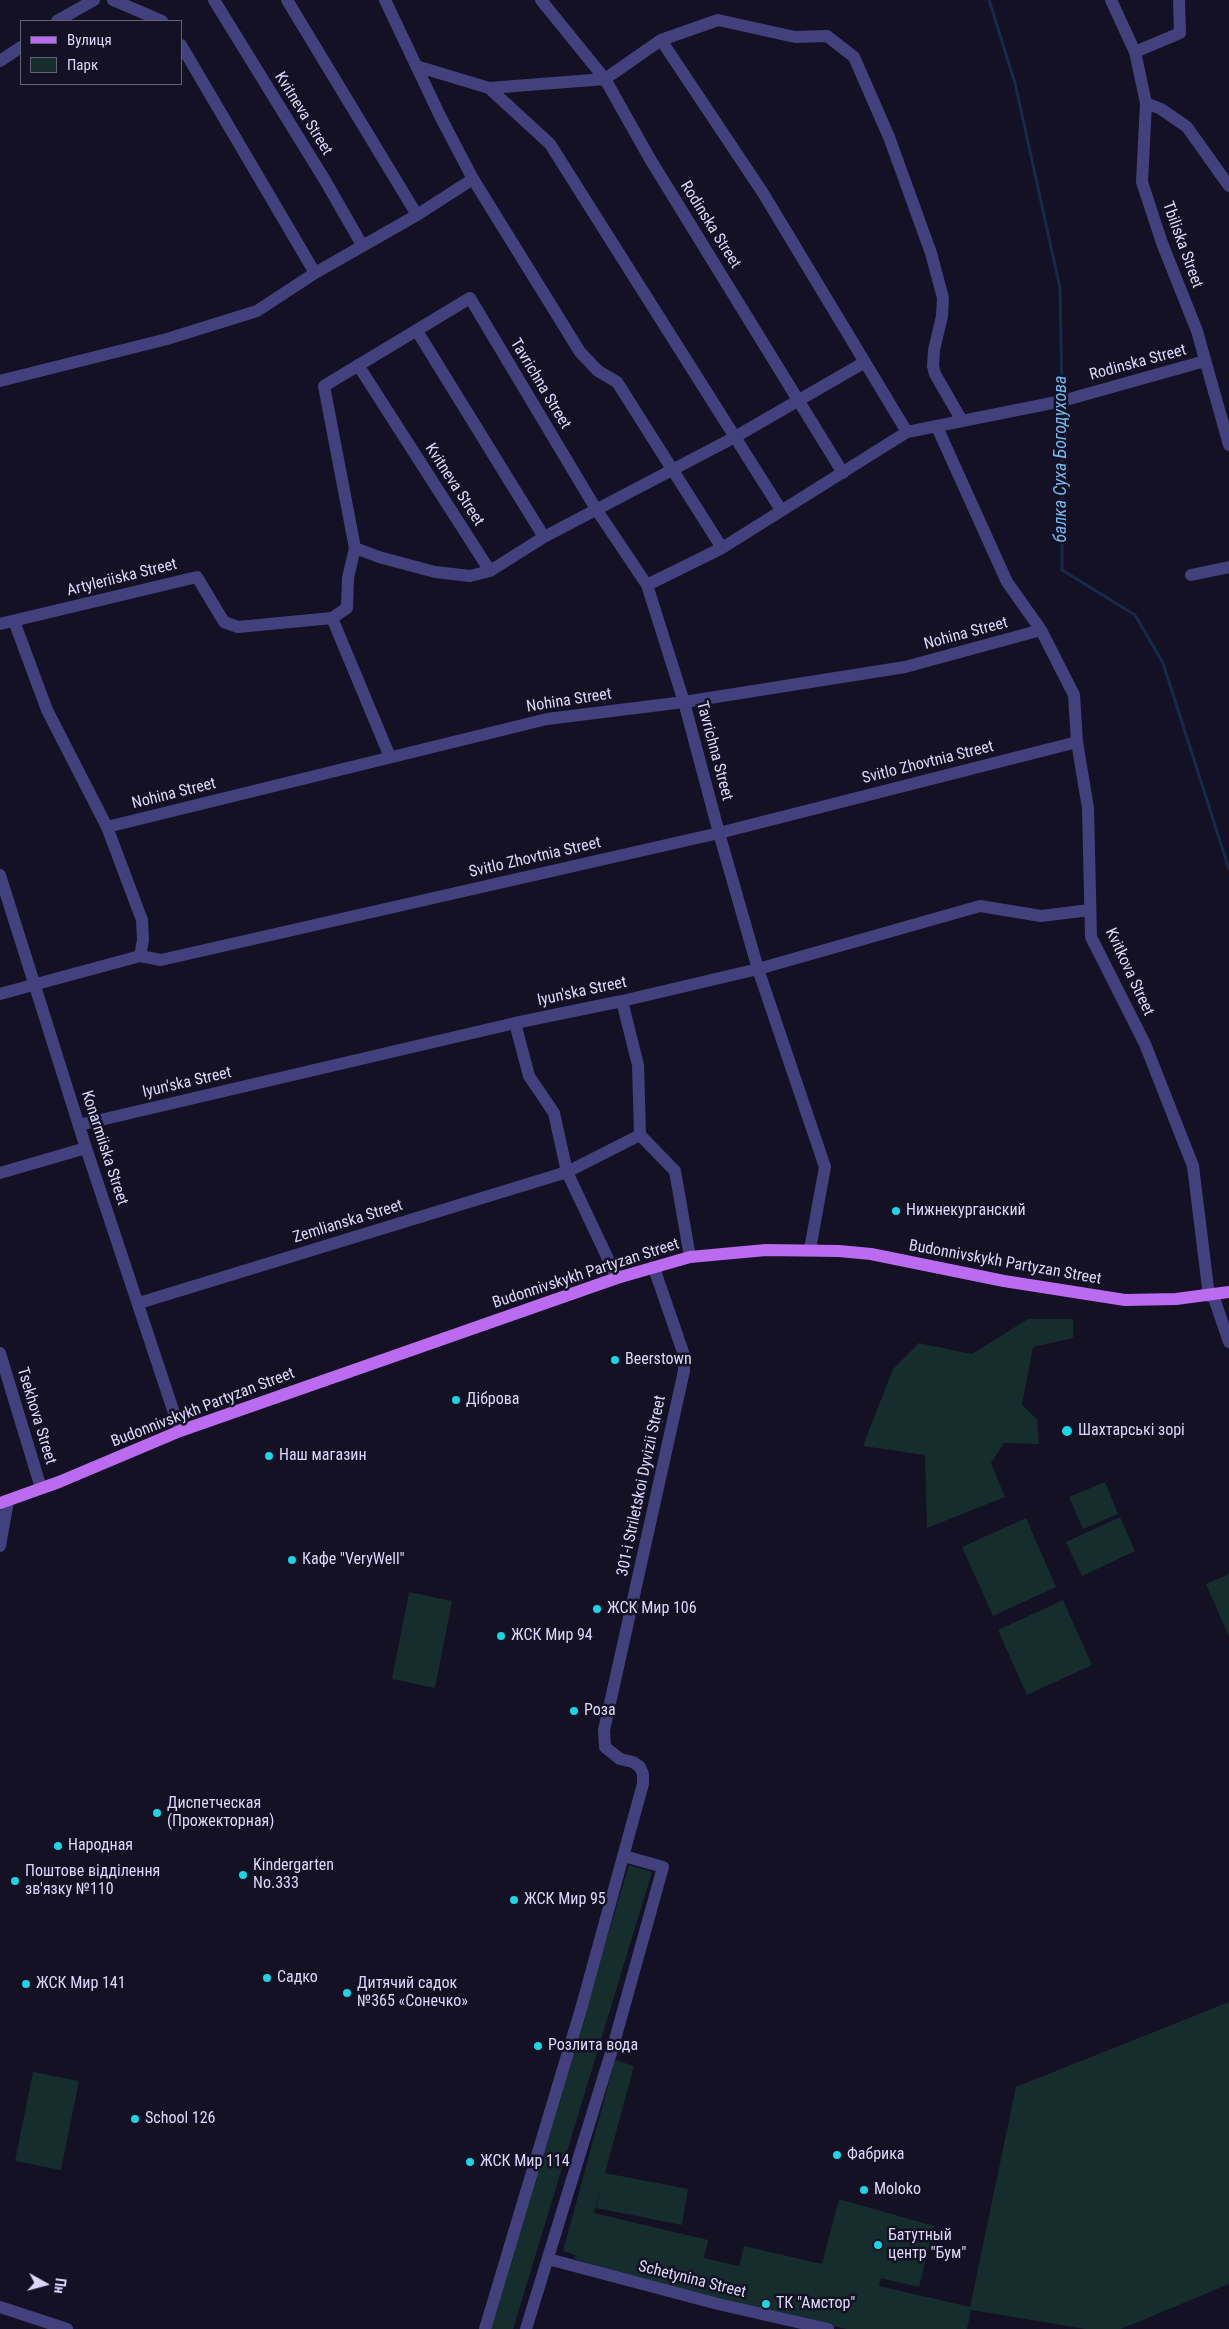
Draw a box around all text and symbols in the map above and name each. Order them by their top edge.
legend [20,20,182,85]
text: Вулиця [67,31,112,49]
text: Парк [67,56,98,74]
street label: Kvitneva Street [270,69,336,159]
street label: Rodinska Street [676,178,744,272]
street label: Tbiliska Street [1157,199,1207,291]
street label: Tavrichna Street [505,335,575,433]
street label: Rodinska Street [1088,341,1188,385]
water label: балка Суха Богодухова [1050,376,1072,542]
street label: Kvitneva Street [420,440,488,530]
street label: Artyleriiska Street [65,555,179,601]
street label: Nohina Street [922,614,1010,654]
street label: Nohina Street [525,685,613,717]
street label: Tavrichna Street [692,699,736,803]
street label: Svitlo Zhovtnia Street [860,737,996,789]
street label: Nohina Street [130,774,218,814]
street label: Svitlo Zhovtnia Street [467,833,603,883]
street label: Kvitkova Street [1100,925,1158,1019]
street label: Iyun'ska Street [536,973,628,1011]
street label: Iyun'ska Street [141,1063,233,1103]
street label: Konarmiiska Street [76,1088,132,1208]
street label: Zemlianska Street [291,1196,405,1248]
place label: Нижнекурганский [906,1201,1026,1221]
marker: Нижнекурганский [890,1205,902,1217]
street label: Budonnivskykh Partyzan Street [490,1235,682,1313]
street label: Budonnivskykh Partyzan Street [907,1237,1103,1289]
place label: Beerstown [625,1350,692,1370]
marker: Beerstown [609,1354,621,1366]
street label: Budonnivskykh Partyzan Street [109,1364,297,1452]
street label: Tsekhova Street [12,1365,60,1467]
place label: Діброва [466,1390,520,1410]
marker: Діброва [450,1394,462,1406]
street label: 301-i Striletskoi Dyvizii Street [613,1394,671,1578]
place label: Шахтарські зорі [1078,1421,1185,1441]
marker: Шахтарські зорі [1060,1424,1074,1438]
place label: Наш магазин [279,1446,367,1466]
marker: Наш магазин [263,1450,275,1462]
place label: Кафе "VeryWell" [302,1550,405,1570]
marker: Кафе "VeryWell" [286,1554,298,1566]
place label: ЖСК Мир 106 [607,1599,697,1619]
marker: ЖСК Мир 106 [591,1603,603,1615]
place label: ЖСК Мир 94 [511,1626,593,1646]
marker: ЖСК Мир 94 [495,1630,507,1642]
place label: Роза [584,1701,616,1721]
marker: Роза [568,1705,580,1717]
place label: Диспетческая (Прожекторная) [167,1794,274,1832]
marker: Диспетческая (Прожекторная) [151,1807,163,1819]
place label: Народная [68,1836,133,1856]
marker: Народная [52,1840,64,1852]
place label: Kindergarten No.333 [253,1856,334,1894]
place label: Поштове відділення зв'язку №110 [25,1862,160,1900]
marker: Kindergarten No.333 [237,1869,249,1881]
marker: Поштове відділення зв'язку №110 [9,1875,21,1887]
place label: ЖСК Мир 95 [524,1890,606,1910]
marker: ЖСК Мир 95 [508,1894,520,1906]
place label: Садко [277,1968,318,1988]
marker: Садко [261,1972,273,1984]
place label: ЖСК Мир 141 [36,1974,126,1994]
place label: Дитячий садок №365 «Сонечко» [357,1974,468,2012]
marker: ЖСК Мир 141 [20,1978,32,1990]
marker: Дитячий садок №365 «Сонечко» [341,1987,353,1999]
place label: Розлита вода [548,2036,638,2056]
marker: Розлита вода [532,2040,544,2052]
place label: School 126 [145,2109,216,2129]
marker: School 126 [129,2113,141,2125]
place label: Фабрика [847,2145,905,2165]
marker: Фабрика [831,2149,843,2161]
place label: ЖСК Мир 114 [480,2152,570,2172]
marker: ЖСК Мир 114 [464,2156,476,2168]
place label: Moloko [874,2180,921,2200]
marker: Moloko [858,2184,870,2196]
place label: Батутный центр "Бум" [888,2226,966,2264]
marker: Батутный центр "Бум" [872,2239,884,2251]
street label: Schetynina Street [636,2257,748,2303]
north arrow [20,2259,70,2309]
text: Пн [51,2277,69,2295]
place label: ТК "Амстор" [776,2294,855,2314]
marker: ТК "Амстор" [760,2298,772,2310]

